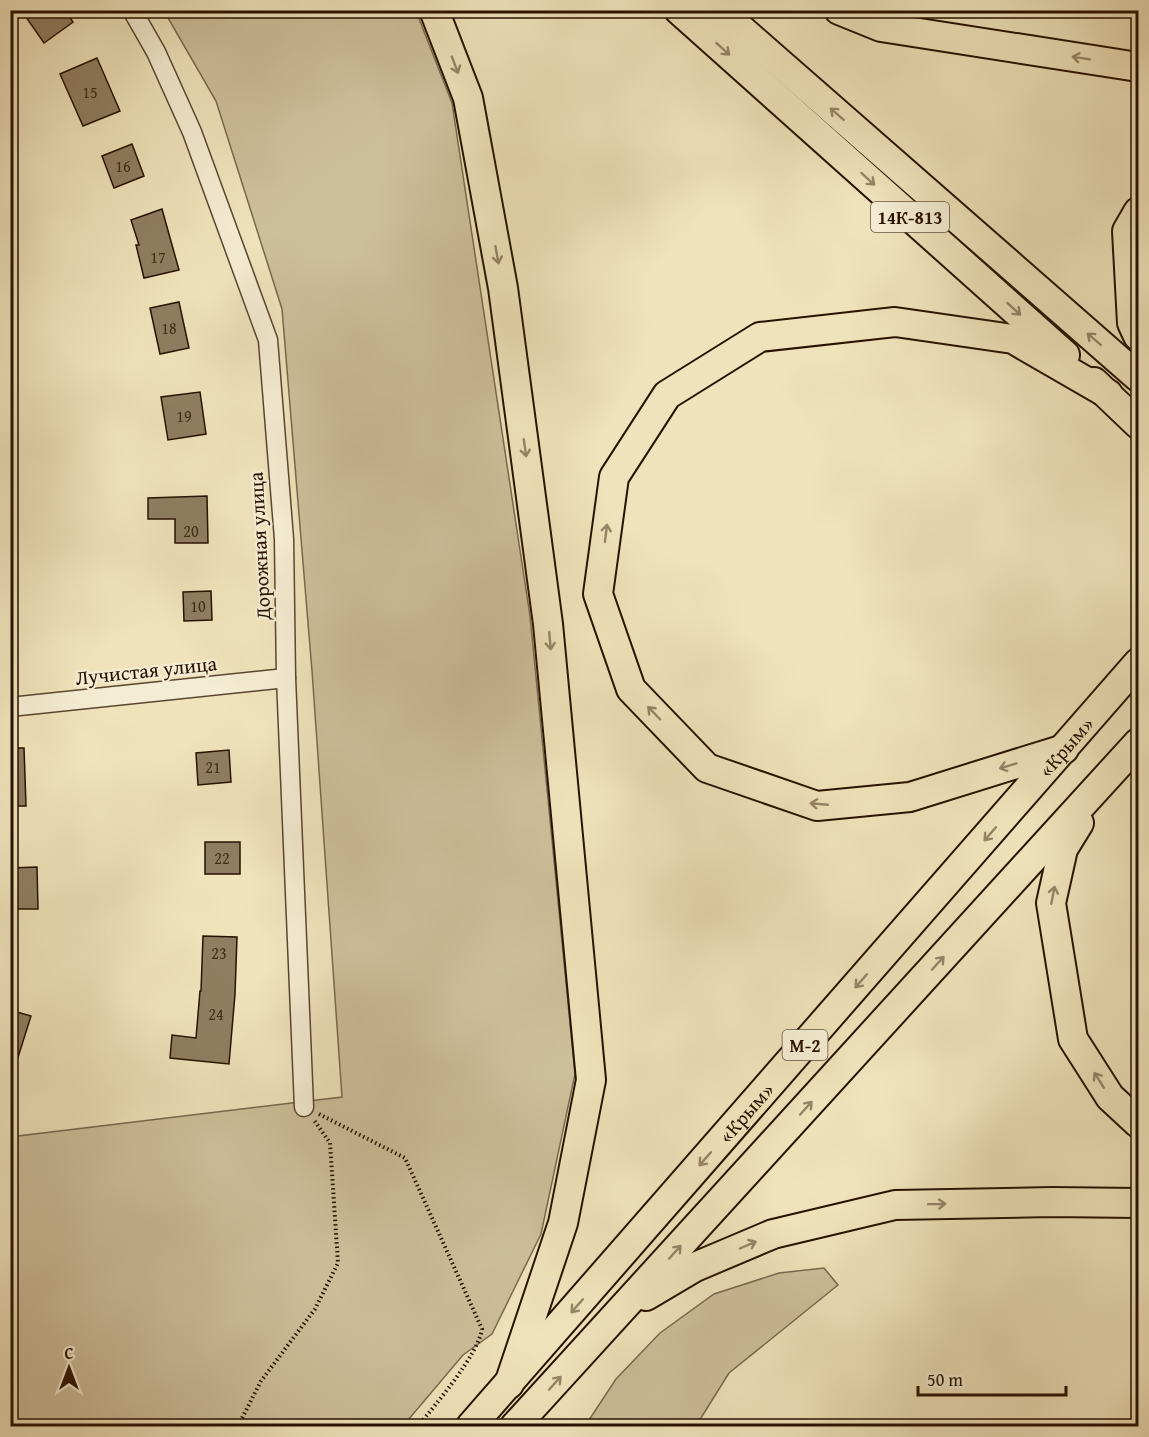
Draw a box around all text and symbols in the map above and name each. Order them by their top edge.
one-way arrow [715,42,730,56]
one-way arrow [1071,53,1091,64]
one-way arrow [451,55,462,74]
house number: 15 [82,80,98,104]
one-way arrow [829,107,845,120]
house number: 16 [115,154,131,178]
one-way arrow [860,172,875,186]
road number: 14К-813 [871,202,949,232]
house number: 17 [150,245,166,269]
one-way arrow [492,245,503,264]
one-way arrow [1006,302,1021,316]
house number: 18 [161,316,177,340]
one-way arrow [1087,332,1103,346]
house number: 19 [176,404,192,428]
one-way arrow [519,438,530,457]
street label: Дорожная улица [241,471,277,622]
house number: 20 [183,519,199,543]
one-way arrow [601,523,612,543]
house number: 10 [190,594,206,618]
one-way arrow [545,631,556,651]
street label: Лучистая улица [74,648,219,692]
one-way arrow [646,705,661,720]
street label: «Крым» [1031,710,1100,783]
house number: 21 [205,755,221,779]
one-way arrow [999,761,1018,772]
one-way arrow [809,798,829,809]
one-way arrow [983,826,997,841]
house number: 22 [214,846,230,870]
one-way arrow [1048,886,1059,905]
house number: 23 [211,941,227,965]
one-way arrow [931,956,945,971]
one-way arrow [854,973,868,988]
house number: 24 [208,1002,224,1026]
road number: М-2 [782,1030,828,1060]
one-way arrow [1093,1072,1105,1089]
street label: «Крым» [711,1076,780,1148]
one-way arrow [799,1100,813,1115]
one-way arrow [698,1151,712,1166]
one-way arrow [926,1198,946,1210]
one-way arrow [738,1239,756,1250]
one-way arrow [668,1244,682,1259]
one-way arrow [570,1298,584,1313]
north arrow [39,1338,99,1398]
text: С [64,1341,74,1365]
scale bar [918,1359,1066,1397]
text: 50 m [927,1366,963,1393]
one-way arrow [548,1376,562,1391]

